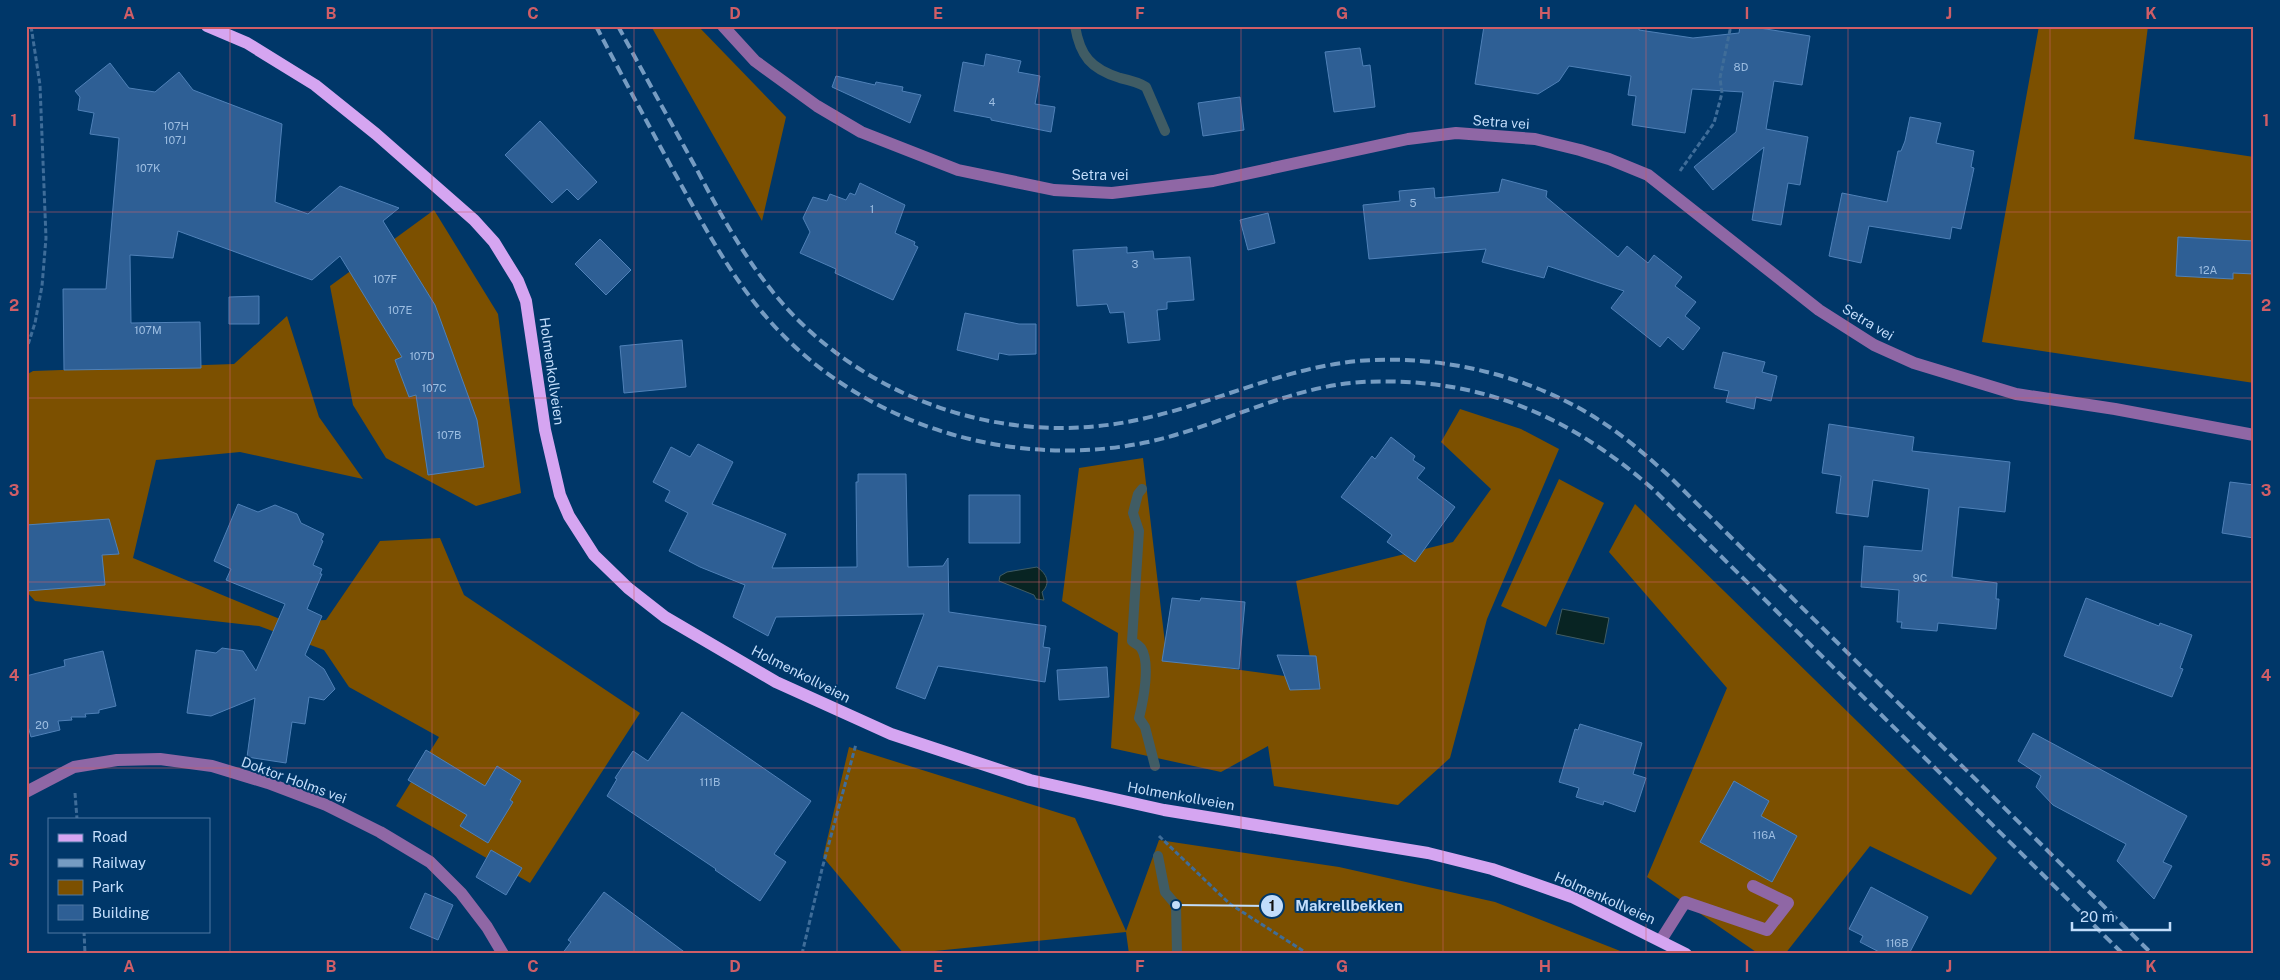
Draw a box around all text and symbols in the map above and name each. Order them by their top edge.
text: A [123,4,135,23]
text: B [326,4,337,23]
text: C [527,4,539,23]
text: D [729,4,741,23]
text: E [933,4,943,23]
text: F [1135,4,1145,23]
text: G [1336,4,1348,23]
text: H [1539,4,1551,23]
text: I [1745,4,1749,23]
text: J [1946,4,1952,23]
text: K [2145,4,2157,23]
house number: 8D [1734,61,1749,73]
house number: 4 [989,96,996,108]
text: 1 [11,111,17,130]
text: 1 [2263,111,2269,130]
street label: Setra vei [1472,112,1530,132]
house number: 107H [163,120,189,132]
house number: 107J [164,134,186,146]
house number: 107K [135,162,161,174]
street label: Setra vei [1071,167,1129,183]
house number: 5 [1409,197,1417,209]
house number: 1 [870,203,874,215]
house number: 3 [1132,258,1139,270]
house number: 12A [2199,264,2218,276]
house number: 107F [373,273,397,285]
text: 2 [9,296,19,315]
text: 2 [2261,296,2271,315]
street label: Setra vei [1839,300,1897,344]
house number: 107E [388,304,412,316]
street label: Holmenkollveien [537,316,567,426]
house number: 107M [134,324,162,336]
house number: 107D [409,350,435,362]
house number: 107C [421,382,447,394]
house number: 107B [437,429,462,441]
text: 3 [9,481,19,500]
text: 3 [2261,481,2271,500]
house number: 9C [1913,572,1927,584]
street label: Holmenkollveien [749,642,853,706]
text: 4 [9,666,20,685]
text: 4 [2261,666,2272,685]
house number: 20 [35,719,49,731]
street label: Doktor Holms vei [239,754,349,806]
house number: 111B [700,776,720,788]
street label: Holmenkollveien [1126,779,1236,813]
legend [48,818,210,932]
text: Road [92,828,128,845]
house number: 116A [1752,829,1776,841]
text: 5 [9,851,20,870]
text: 5 [2261,851,2272,870]
text: Railway [92,854,146,871]
street label: Holmenkollveien [1552,869,1658,927]
text: Park [92,878,124,895]
callout: Makrellbekken [1260,891,1412,921]
text: 1 [1269,897,1275,914]
text: Makrellbekken [1295,897,1403,914]
scale bar [2072,900,2170,932]
text: Building [92,904,150,921]
text: 20 m [2080,908,2115,925]
house number: 116B [1885,937,1909,949]
text: A [123,957,135,976]
text: B [326,957,337,976]
text: C [527,957,539,976]
text: D [729,957,741,976]
text: E [933,957,943,976]
text: F [1135,957,1145,976]
text: G [1336,957,1348,976]
text: H [1539,957,1551,976]
text: I [1745,957,1749,976]
text: J [1946,957,1952,976]
text: K [2145,957,2157,976]

